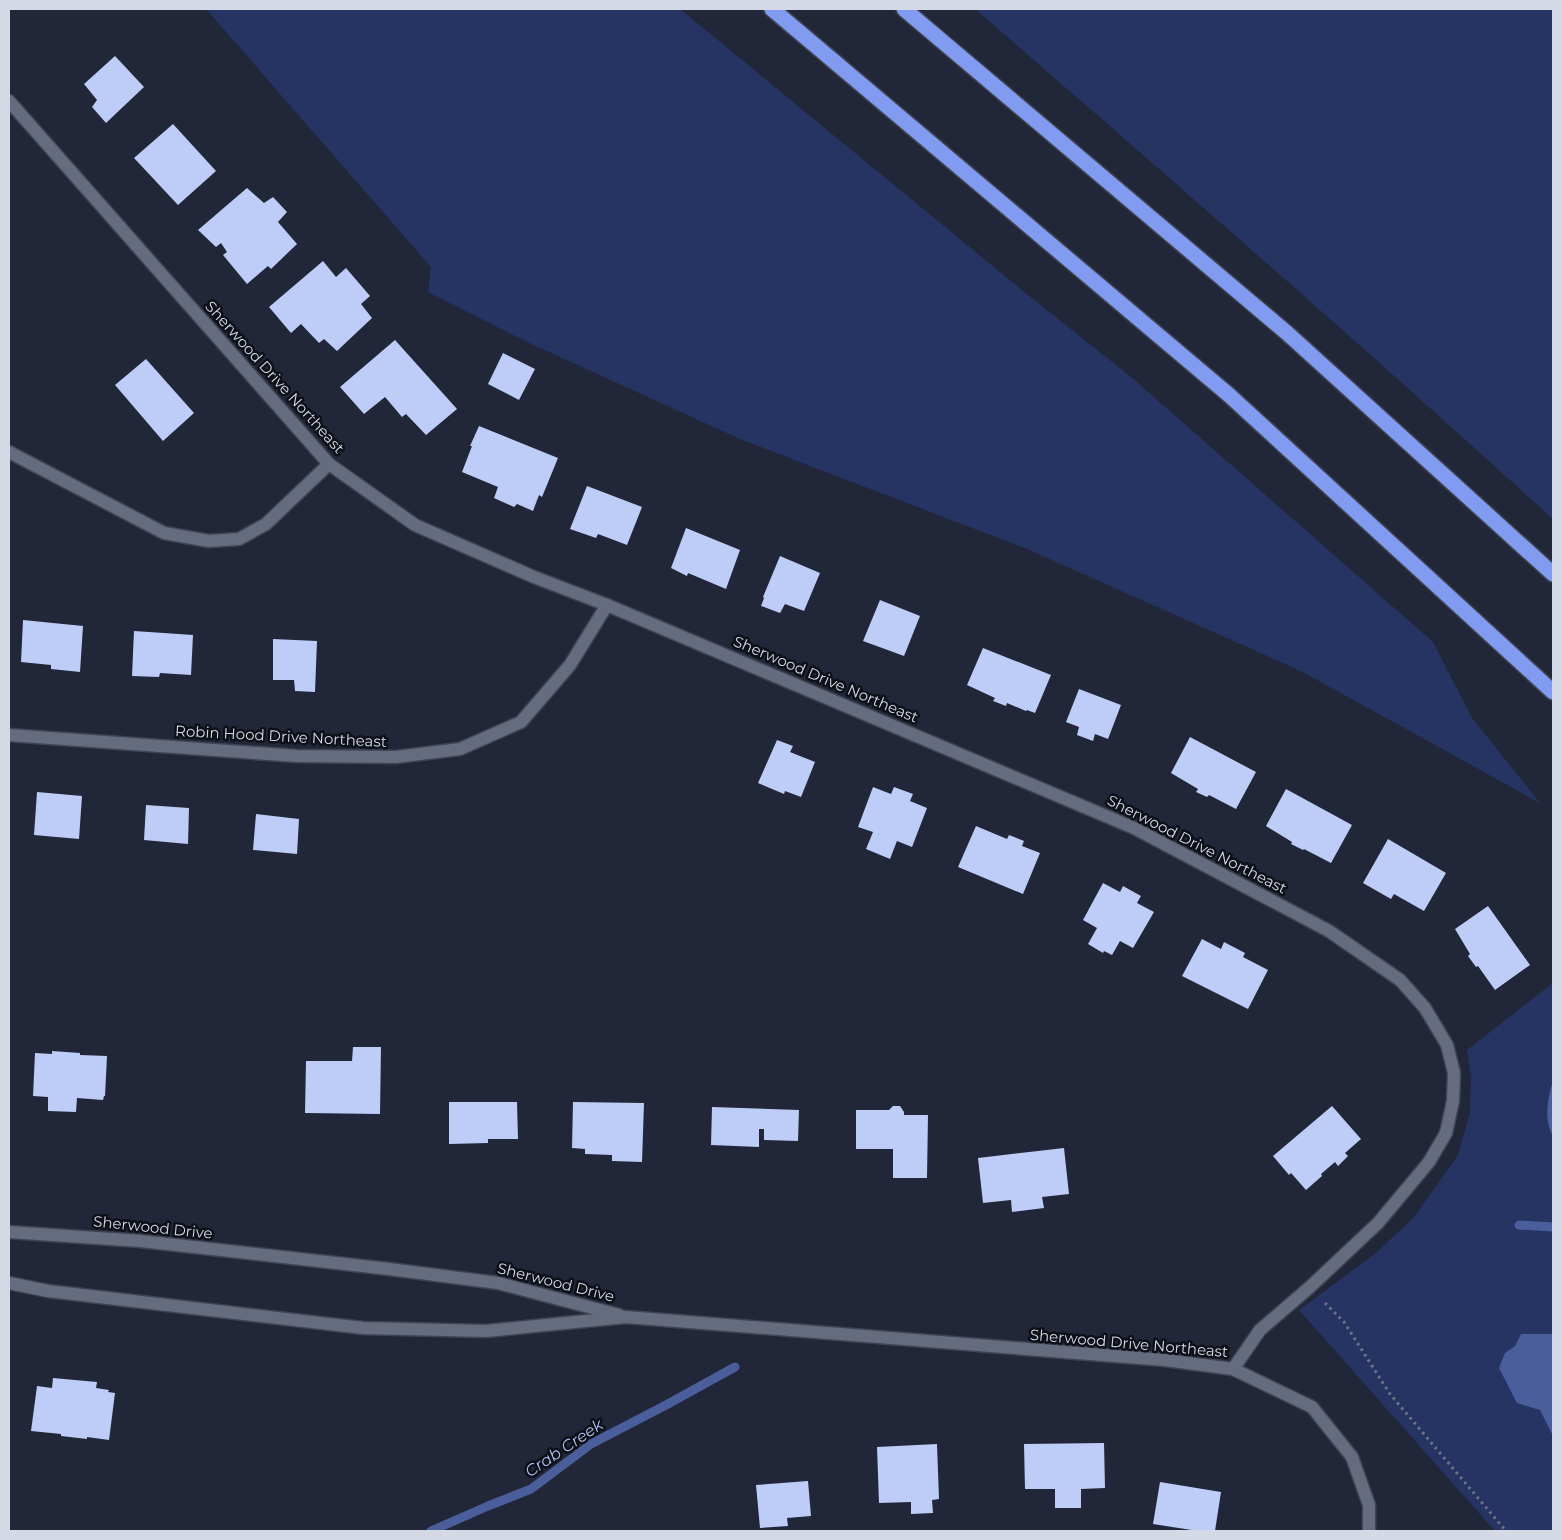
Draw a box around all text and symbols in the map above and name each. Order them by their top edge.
street label: Sherwood Drive Northeast [201,297,349,457]
street label: Sherwood Drive Northeast [731,631,921,727]
street label: Robin Hood Drive Northeast [175,721,387,751]
street label: Sherwood Drive Northeast [1104,790,1290,898]
street label: Sherwood Drive [92,1211,214,1243]
street label: Sherwood Drive [496,1258,616,1306]
street label: Sherwood Drive Northeast [1029,1325,1229,1361]
water label: Crab Creek [521,1414,608,1481]

